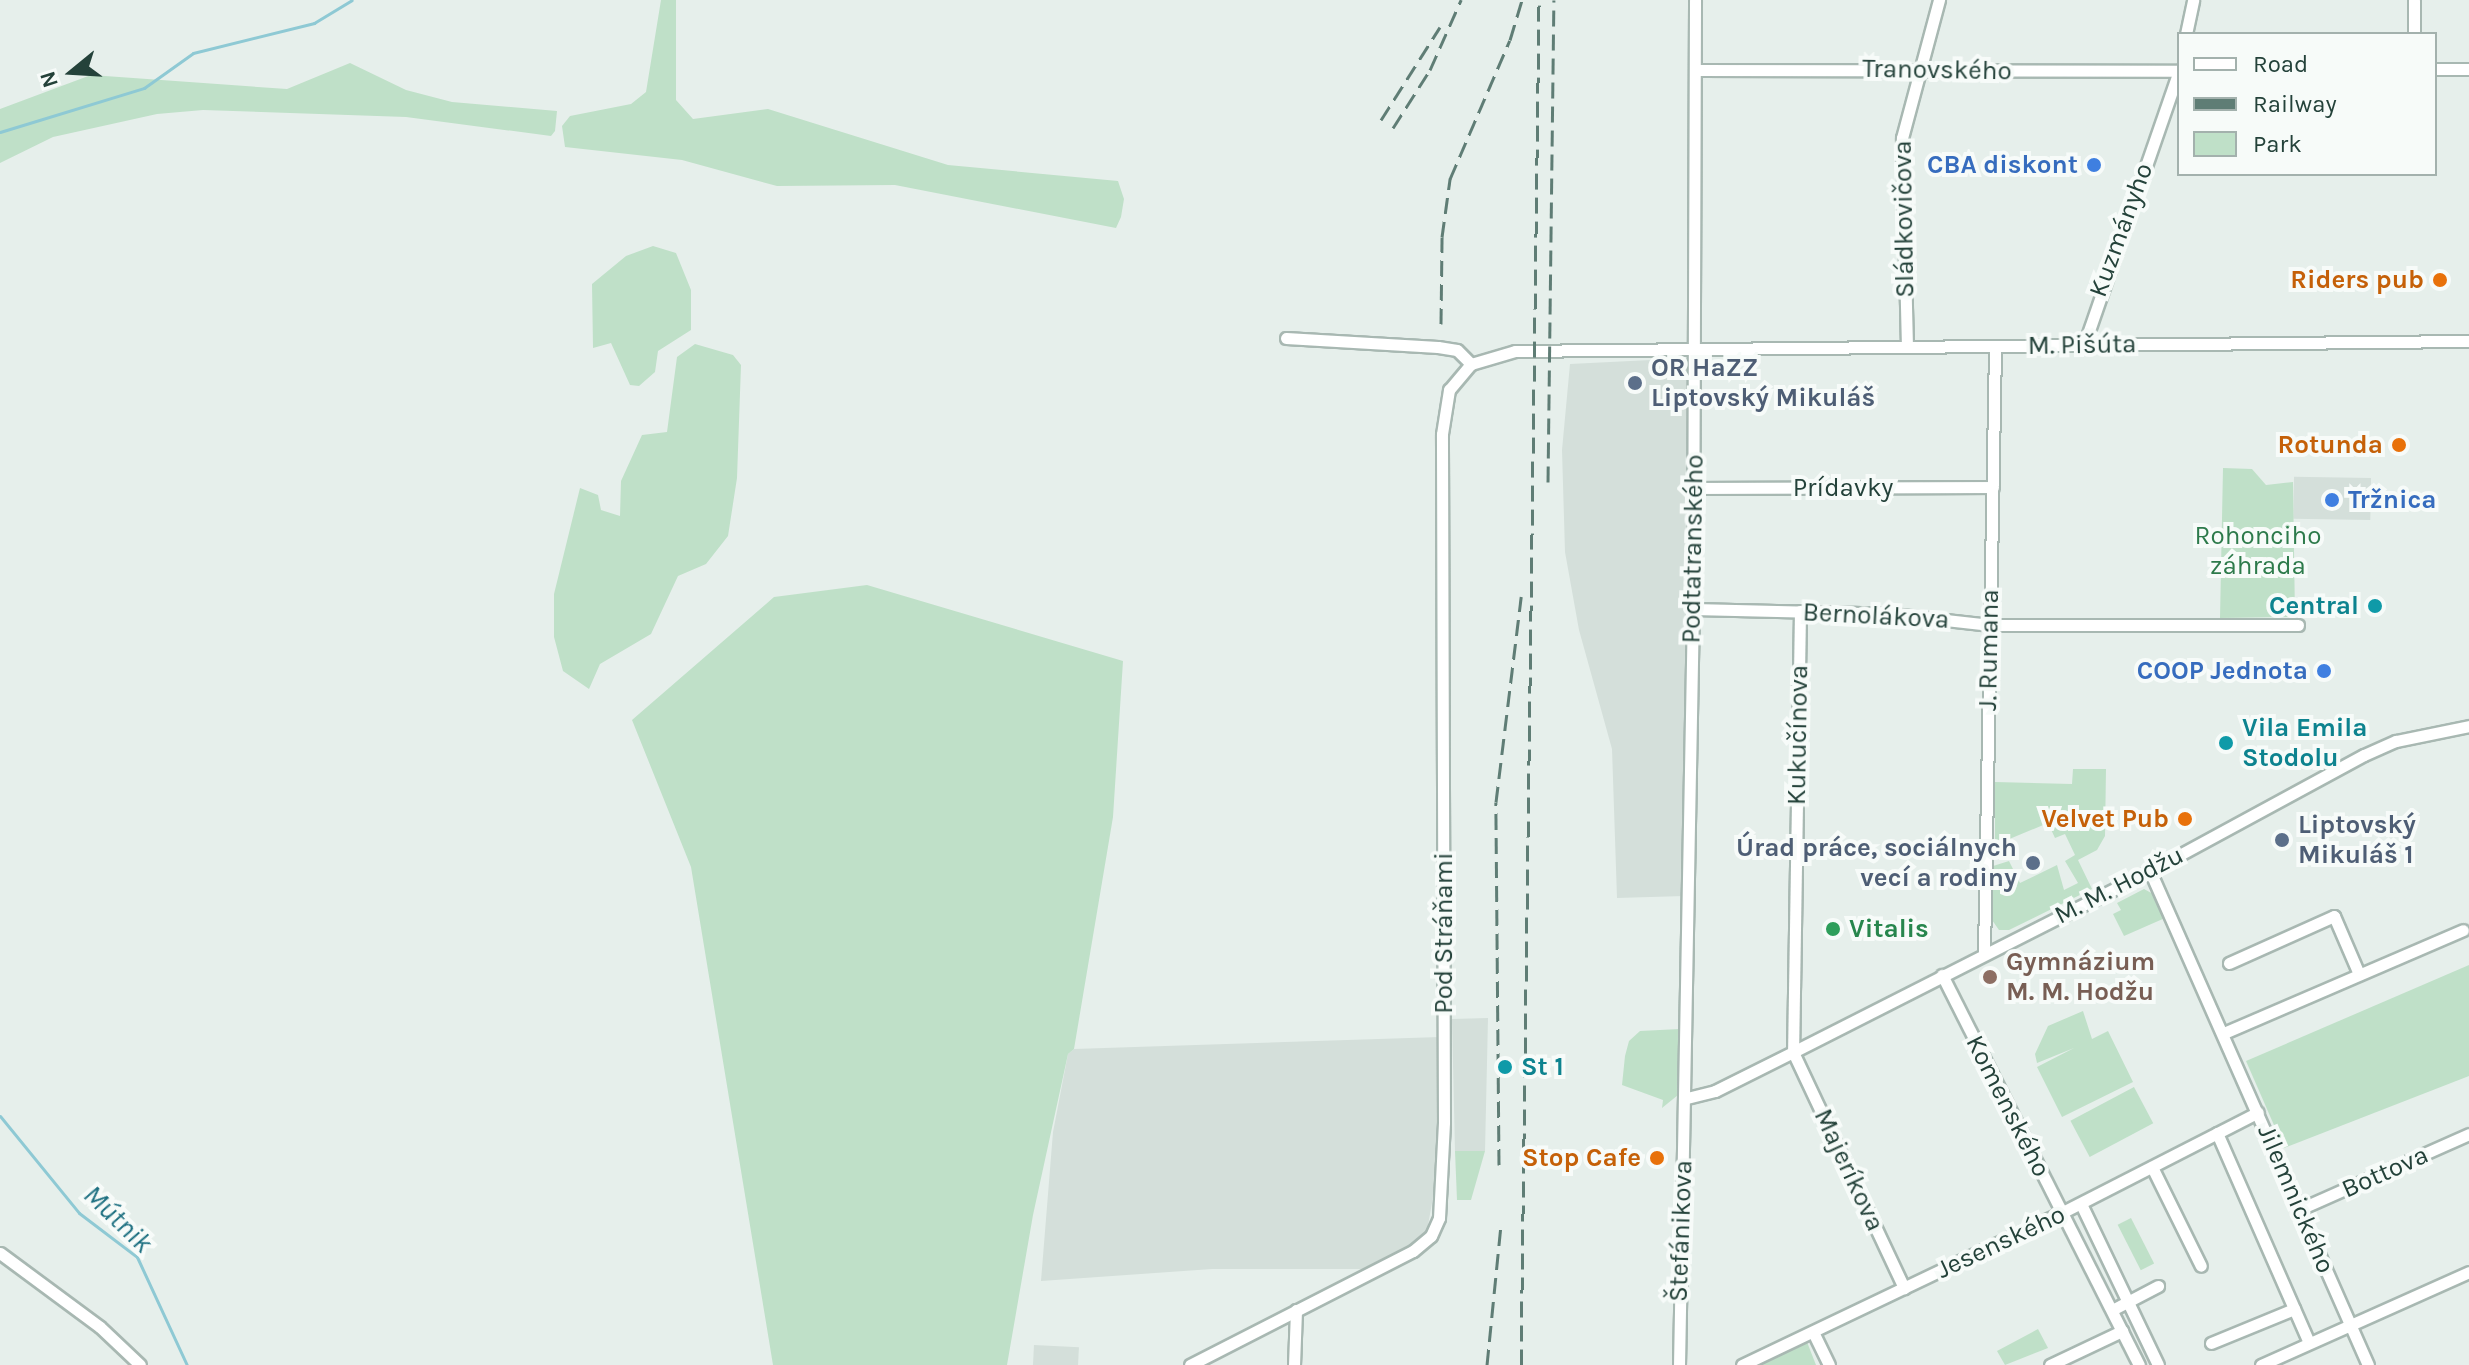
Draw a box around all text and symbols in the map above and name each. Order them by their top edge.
north arrow [32,32,112,112]
legend [2177,32,2437,176]
text: Road [2253,50,2308,78]
street label: Tranovského [1862,53,2012,87]
text: N [34,68,64,91]
text: Railway [2253,90,2337,118]
text: Park [2253,130,2302,158]
street label: Sládkovičova [1887,140,1921,298]
place label: CBA diskont [1927,149,2078,181]
marker: CBA diskont [2085,156,2103,174]
street label: Kuzmányho [2082,159,2160,301]
place label: Riders pub [2290,264,2424,296]
marker: Riders pub [2431,271,2449,289]
street label: M. Pišúta [2028,328,2136,362]
place label: OR HaZZ Liptovský Mikuláš [1651,352,1875,414]
marker: OR HaZZ Liptovský Mikuláš [1626,374,1644,392]
place label: Rotunda [2278,429,2383,461]
marker: Rotunda [2390,436,2408,454]
street label: Podtatranského [1676,454,1710,644]
street label: Prídavky [1793,472,1893,504]
place label: Tržnica [2348,484,2436,516]
marker: Tržnica [2323,491,2341,509]
park label: Rohonciho záhrada [2195,520,2321,582]
street label: J. Rumana [1972,589,2006,711]
place label: Central [2269,590,2359,622]
street label: Bernolákova [1802,597,1950,635]
marker: Central [2366,597,2384,615]
place label: COOP Jednota [2137,655,2308,687]
marker: COOP Jednota [2315,662,2333,680]
street label: Kukučínova [1781,665,1815,805]
place label: Vila Emila Stodolu [2242,712,2367,774]
marker: Vila Emila Stodolu [2217,734,2235,752]
place label: Velvet Pub [2041,803,2169,835]
place label: Liptovský Mikuláš 1 [2298,809,2416,870]
marker: Velvet Pub [2176,810,2194,828]
marker: Liptovský Mikuláš 1 [2273,831,2291,849]
place label: Úrad práce, sociálnych vecí a rodiny [1736,832,2017,894]
street label: M. M. Hodžu [2049,839,2189,931]
street label: Pod Stráňami [1428,852,1460,1014]
marker: Úrad práce, sociálnych vecí a rodiny [2024,854,2042,872]
place label: Vitalis [1849,913,1929,945]
marker: Vitalis [1824,920,1842,938]
place label: Gymnázium M. M. Hodžu [2006,946,2155,1008]
marker: Gymnázium M. M. Hodžu [1981,968,1999,986]
street label: Komenského [1959,1030,2057,1182]
place label: St 1 [1521,1051,1564,1083]
marker: St 1 [1496,1058,1514,1076]
street label: Majeríkova [1807,1104,1891,1236]
street label: Jilemnického [2251,1120,2341,1278]
street label: Bottova [2337,1139,2433,1205]
place label: Stop Cafe [1522,1142,1641,1174]
marker: Stop Cafe [1648,1149,1666,1167]
street label: Štefánikova [1663,1160,1699,1302]
water label: Mútnik [76,1178,160,1260]
street label: Jesenského [1932,1199,2070,1285]

